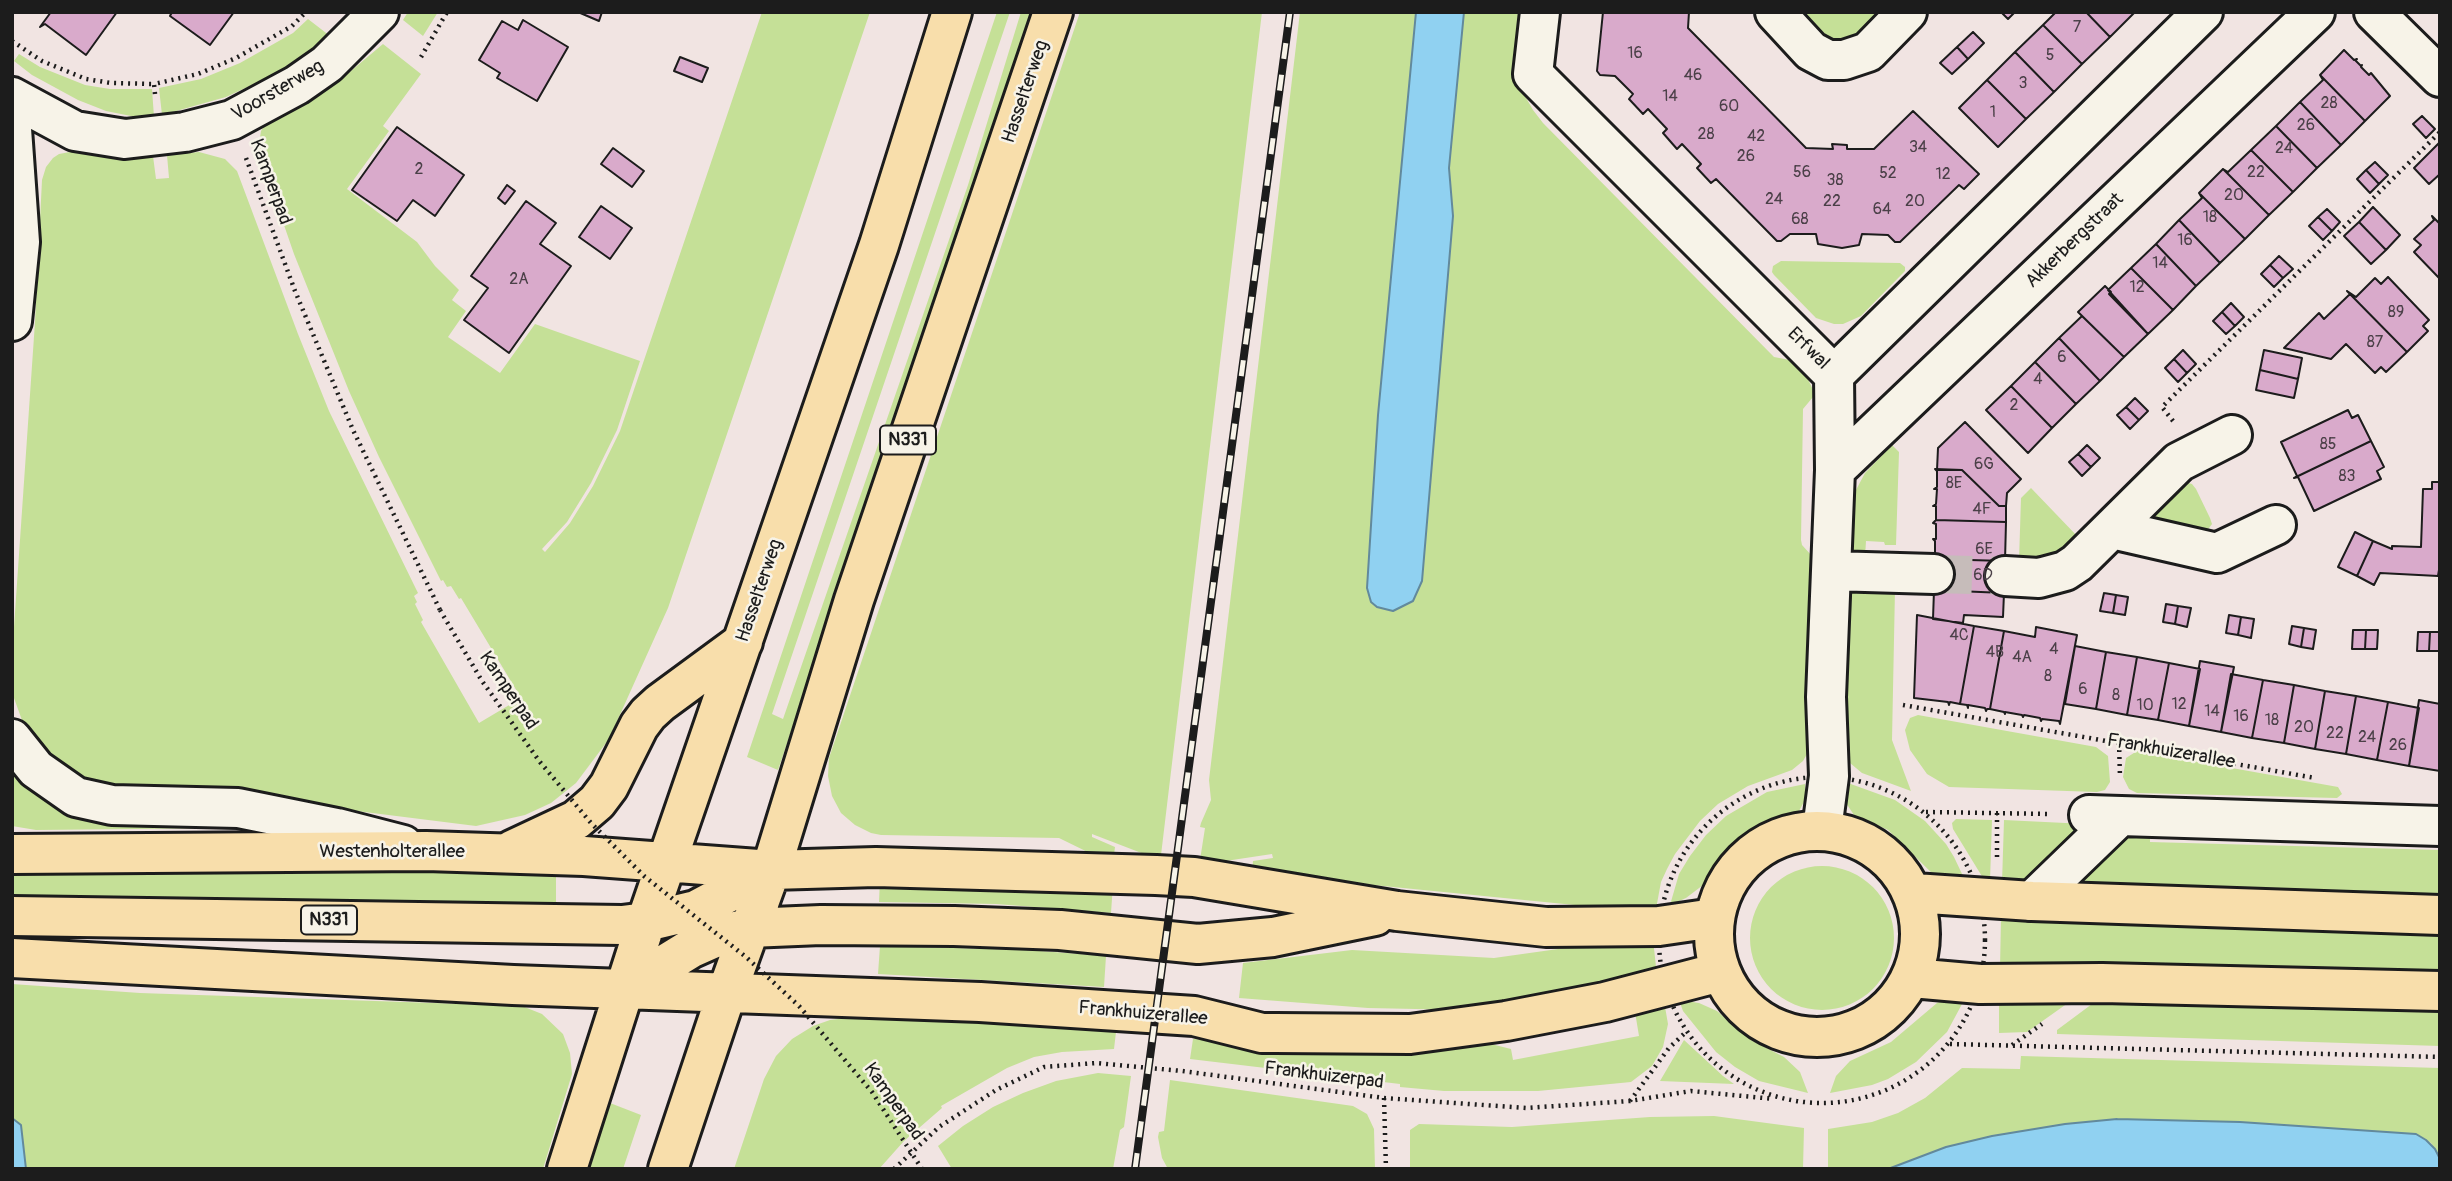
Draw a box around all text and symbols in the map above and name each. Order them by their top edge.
house number: 7 [2073,18,2081,38]
street label: Hasselterweg [998,38,1054,146]
house number: 16 [1627,44,1643,64]
house number: 5 [2046,46,2054,66]
street label: Voorsterweg [228,55,328,127]
house number: 46 [1684,66,1702,86]
house number: 3 [2019,74,2027,94]
house number: 14 [1662,87,1678,107]
house number: 28 [2320,94,2338,114]
house number: 60 [1719,97,1739,117]
house number: 1 [1990,103,1996,123]
house number: 26 [2297,116,2315,136]
house number: 28 [1697,125,1715,145]
house number: 42 [1747,127,1765,147]
street label: Kamperpad [244,136,296,228]
house number: 34 [1909,138,1927,158]
house number: 24 [2275,139,2293,159]
house number: 26 [1737,147,1755,167]
house number: 2 [415,160,423,180]
house number: 56 [1793,163,1811,183]
house number: 22 [2247,163,2265,183]
house number: 52 [1879,164,1897,184]
house number: 12 [1935,165,1951,185]
house number: 38 [1827,171,1843,191]
house number: 20 [2224,186,2244,206]
street label: Akkerbergstraat [2021,189,2129,293]
house number: 24 [1765,190,1783,210]
house number: 22 [1823,192,1841,212]
house number: 20 [1905,192,1925,212]
house number: 64 [1873,200,1891,220]
house number: 18 [2203,208,2217,228]
house number: 68 [1791,210,1809,230]
house number: 16 [2177,231,2193,251]
house number: 14 [2152,254,2168,274]
house number: 2A [509,270,529,290]
house number: 12 [2129,278,2145,298]
house number: 89 [2388,303,2404,323]
street label: Erfwal [1782,323,1834,375]
house number: 87 [2367,333,2383,353]
house number: 6 [2057,348,2067,368]
house number: 4 [2033,370,2043,390]
house number: 2 [2010,396,2018,416]
road number: N331 [880,426,936,454]
house number: 85 [2320,435,2336,455]
house number: 6G [1974,455,1994,475]
house number: 83 [2339,467,2355,487]
house number: 8E [1946,474,1962,494]
house number: 4F [1973,500,1991,520]
street label: Hasselterweg [732,537,788,645]
house number: 6E [1975,540,1993,560]
house number: 6D [1973,566,1993,586]
house number: 4C [1949,626,1969,646]
house number: 4 [2049,640,2059,660]
house number: 4B [1986,643,2004,663]
street label: Kamperpad [474,648,542,734]
house number: 4A [2012,648,2032,668]
house number: 8 [2044,667,2052,687]
house number: 6 [2078,680,2088,700]
house number: 8 [2112,686,2120,706]
house number: 12 [2171,695,2187,715]
house number: 10 [2136,696,2154,716]
house number: 14 [2204,702,2220,722]
house number: 16 [2233,707,2249,727]
house number: 18 [2265,711,2279,731]
house number: 20 [2294,718,2314,738]
house number: 22 [2326,724,2344,744]
house number: 24 [2358,728,2376,748]
street label: Frankhuizerallee [2105,730,2237,774]
house number: 26 [2389,736,2407,756]
street label: Westenholterallee [319,841,465,863]
road number: N331 [301,905,357,934]
street label: Frankhuizerallee [1077,997,1209,1031]
street label: Frankhuizerpad [1263,1057,1385,1095]
street label: Kamperpad [858,1059,928,1145]

